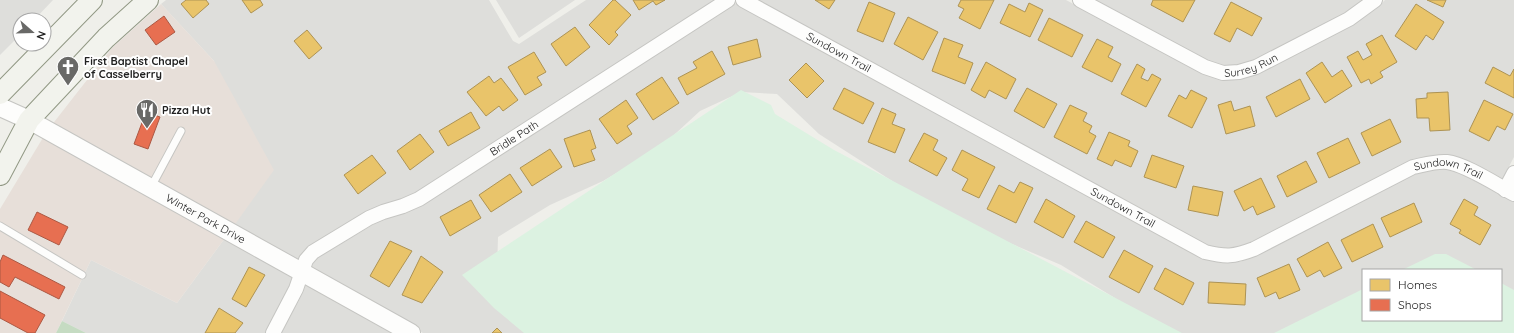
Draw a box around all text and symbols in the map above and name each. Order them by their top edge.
north arrow [12,12,52,52]
text: N [33,29,49,42]
street label: Sundown Trail [804,29,873,75]
street label: Surrey Run [1224,50,1280,80]
church icon: First Baptist Chapel of Casselberry [55,54,81,87]
place label: First Baptist Chapel of Casselberry [84,54,188,81]
restaurant icon: Pizza Hut [134,97,160,130]
place label: Pizza Hut [162,103,211,117]
street label: Bridle Path [487,117,541,159]
street label: Sundown Trail [1412,155,1485,182]
street label: Sundown Trail [1088,184,1158,231]
street label: Winter Park Drive [163,191,248,246]
legend [1362,269,1502,321]
text: Homes [1398,277,1438,292]
text: Shops [1398,297,1432,312]

